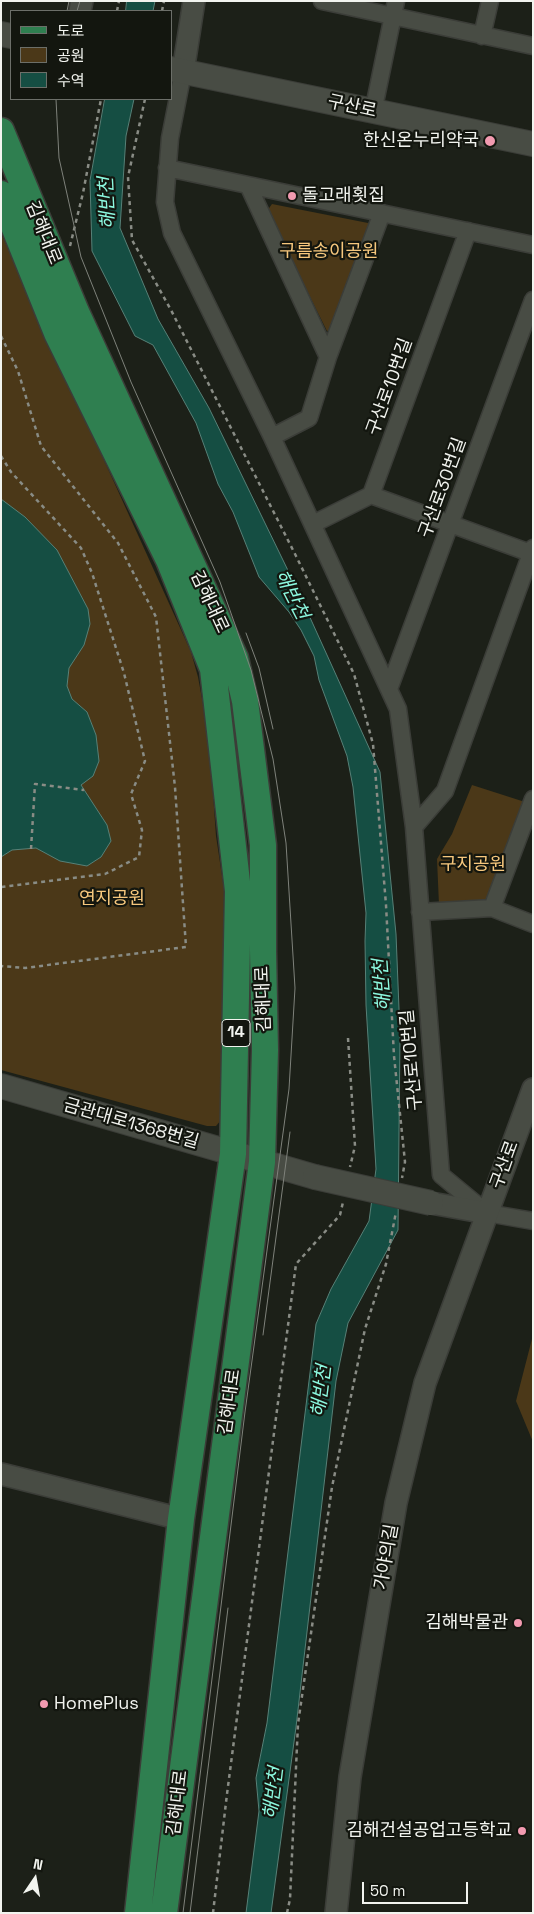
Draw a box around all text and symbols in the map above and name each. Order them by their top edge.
legend [10,10,172,100]
text: 도로 [57,21,85,40]
text: 공원 [57,46,85,65]
text: 수역 [57,71,85,90]
street label: 구산로 [325,91,379,123]
place label: 한신온누리약국 [363,130,479,152]
marker: 한신온누리약국 [483,134,497,148]
water label: 해반천 [95,176,121,230]
place label: 돌고래횟집 [302,185,385,207]
marker: 돌고래횟집 [286,190,298,202]
street label: 김해대로 [21,198,65,268]
park label: 구름송이공원 [279,241,379,263]
street label: 구산로10번길 [362,335,418,439]
street label: 구산로30번길 [415,435,471,541]
water label: 해반천 [269,566,313,624]
street label: 김해대로 [185,567,233,637]
park label: 구지공원 [440,854,506,876]
park label: 연지공원 [79,888,145,910]
water label: 해반천 [370,958,396,1012]
street label: 김해대로 [252,966,276,1032]
street label: 구산로10번길 [397,1008,427,1112]
road number: 14 [222,1020,250,1046]
street label: 금관대로1368번길 [61,1094,201,1154]
street label: 구산로 [486,1138,524,1192]
water label: 해반천 [307,1364,337,1418]
street label: 김해대로 [215,1368,245,1436]
street label: 가야의길 [371,1523,403,1591]
place label: 김해박물관 [425,1612,508,1634]
marker: 김해박물관 [512,1617,524,1629]
place label: HomePlus [54,1693,139,1715]
marker: HomePlus [38,1698,50,1710]
water label: 해반천 [259,1766,289,1820]
street label: 김해대로 [163,1769,193,1837]
place label: 김해건설공업고등학교 [346,1820,512,1842]
marker: 김해건설공업고등학교 [516,1825,528,1837]
north arrow [10,1854,60,1904]
text: N [32,1855,45,1874]
scale bar [364,1872,470,1904]
text: 50 m [370,1881,405,1900]

